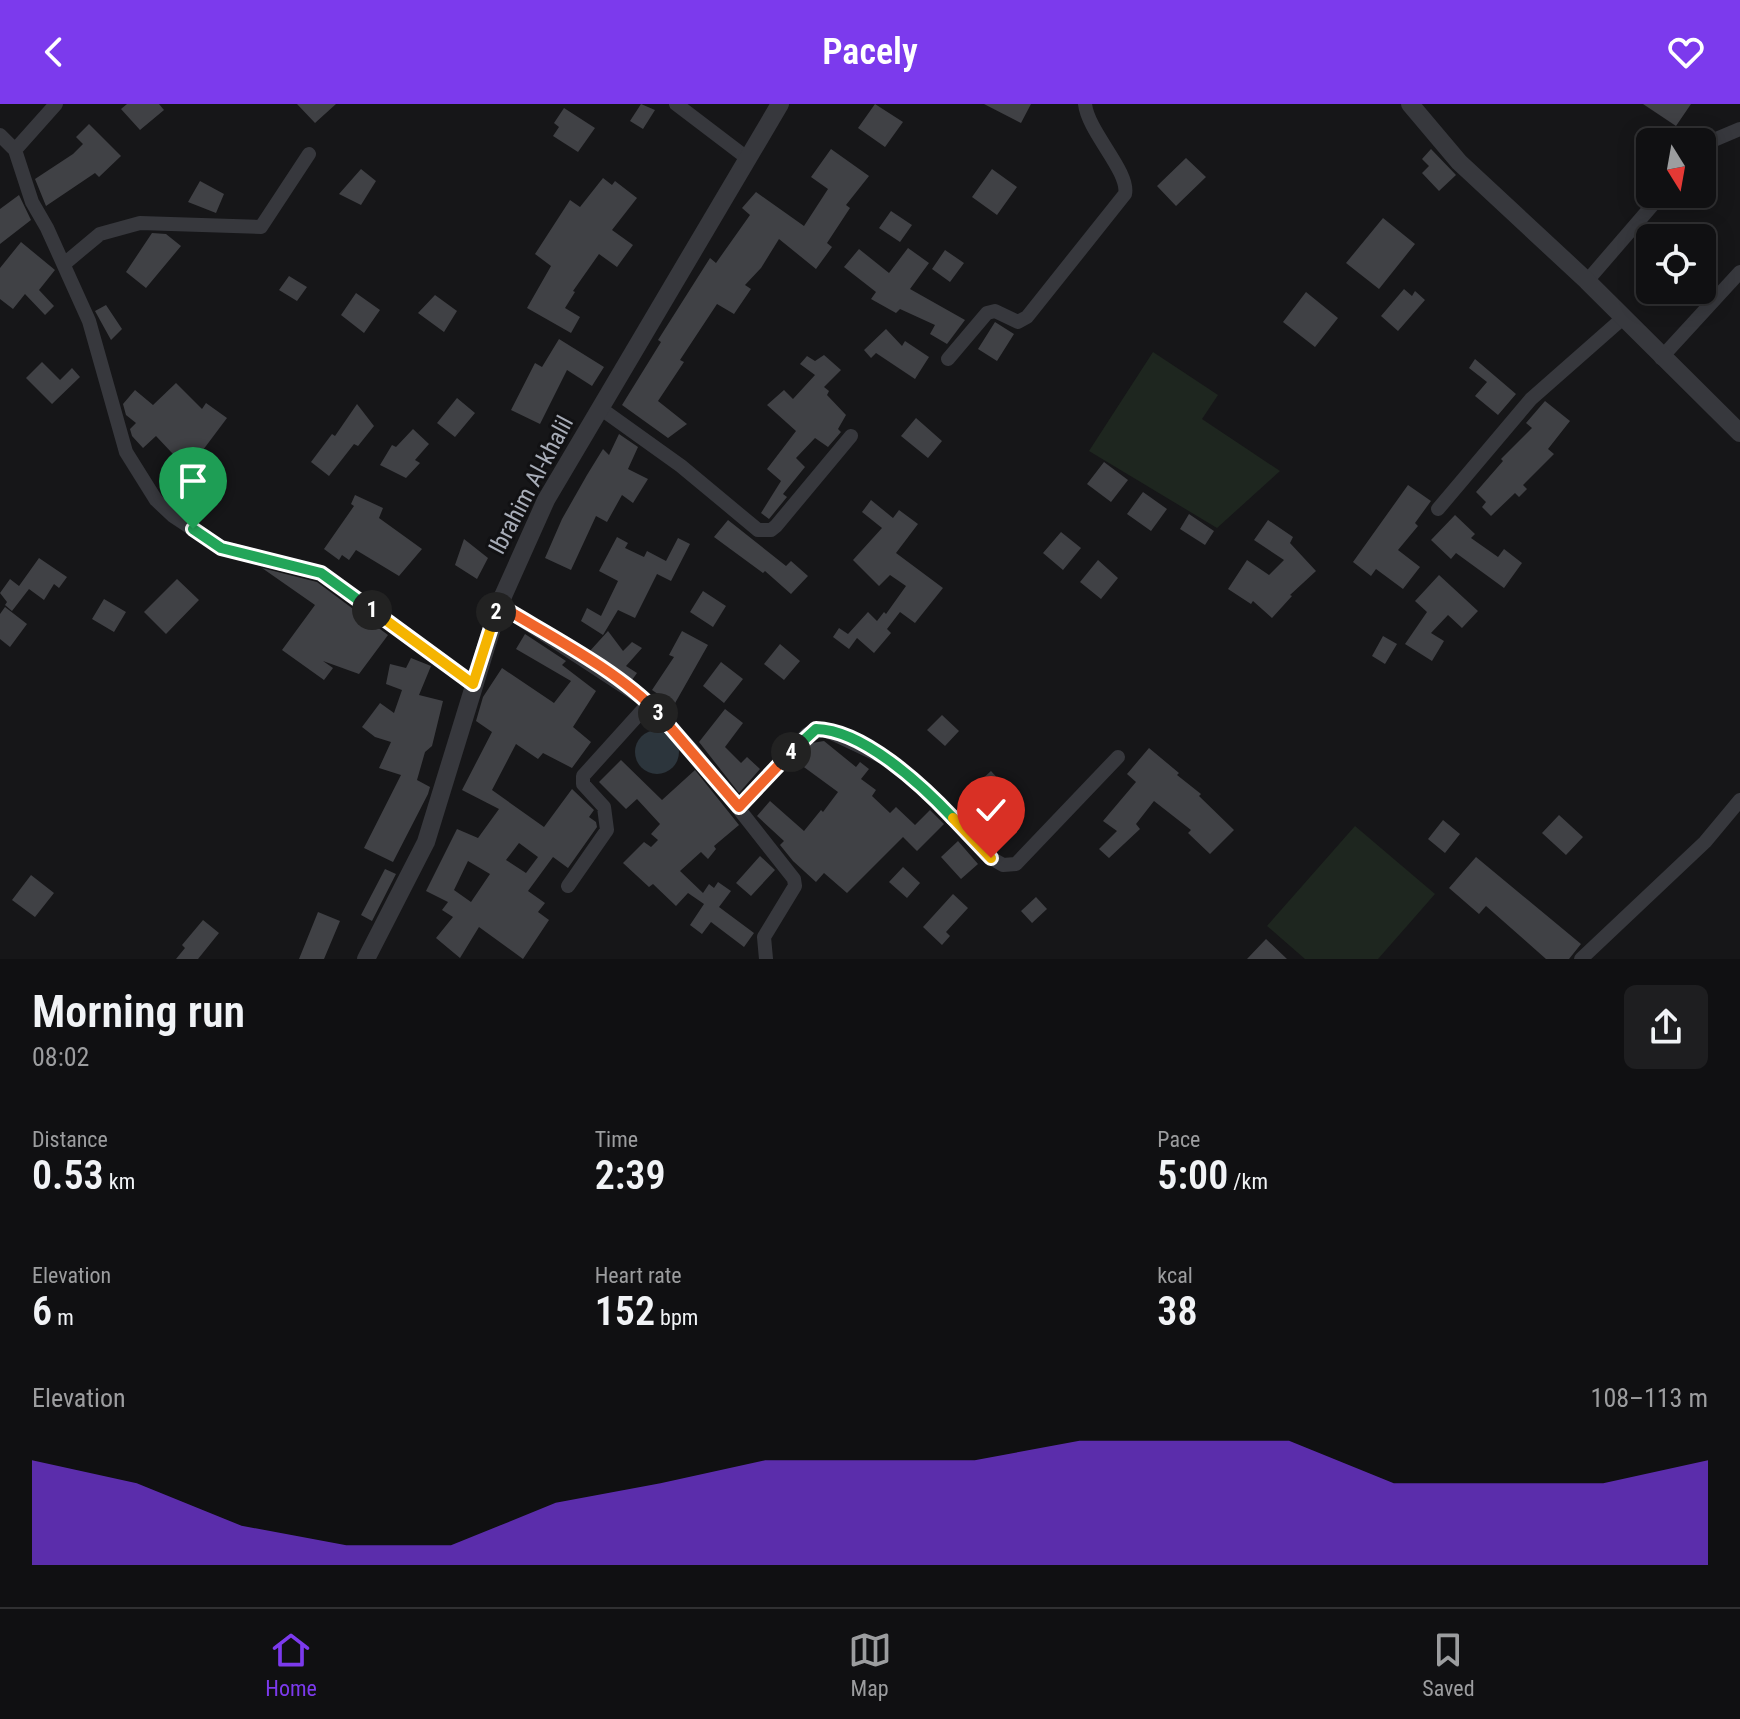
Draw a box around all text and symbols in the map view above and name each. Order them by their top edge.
icon: back [32,30,76,74]
icon: heart [1664,30,1708,74]
text: Pacely [822,31,918,73]
north arrow [1636,128,1716,208]
map controls [1636,128,1716,304]
button: locate [1636,224,1716,304]
street label: Ibrahim Al-khalil [483,411,579,559]
pin [159,447,227,529]
icon: arrive [171,459,215,503]
pin: 1 [352,590,392,630]
pin: 2 [476,592,516,632]
text: 1 [366,597,378,622]
text: 2 [490,599,502,624]
pin: 3 [638,693,678,733]
text: 3 [652,700,664,725]
pin: 4 [771,732,811,772]
text: 4 [785,739,797,764]
pin [957,776,1025,858]
icon: check [969,788,1013,832]
button: share [1624,985,1708,1069]
text: Morning run [32,986,245,1038]
text: 08:02 [32,1042,89,1072]
text: Distance [32,1127,108,1152]
text: Time [595,1127,638,1152]
text: Pace [1157,1127,1200,1152]
text: 0.53 [32,1152,104,1199]
text: 2:39 [595,1152,666,1199]
text: 5:00 [1157,1152,1228,1199]
text: km [104,1169,135,1194]
text: /km [1228,1169,1268,1194]
text: Elevation [32,1263,111,1288]
text: Heart rate [595,1263,682,1288]
text: kcal [1157,1263,1193,1288]
text: 6 [32,1288,52,1335]
text: 152 [595,1288,655,1335]
text: 38 [1157,1288,1198,1335]
text: m [52,1305,74,1330]
text: bpm [655,1305,698,1330]
text: Elevation [32,1383,126,1413]
text: 108–113 m [1591,1383,1708,1413]
tab: Home [265,1628,317,1701]
tab: Map [848,1628,892,1701]
tab: Saved [1422,1628,1475,1701]

